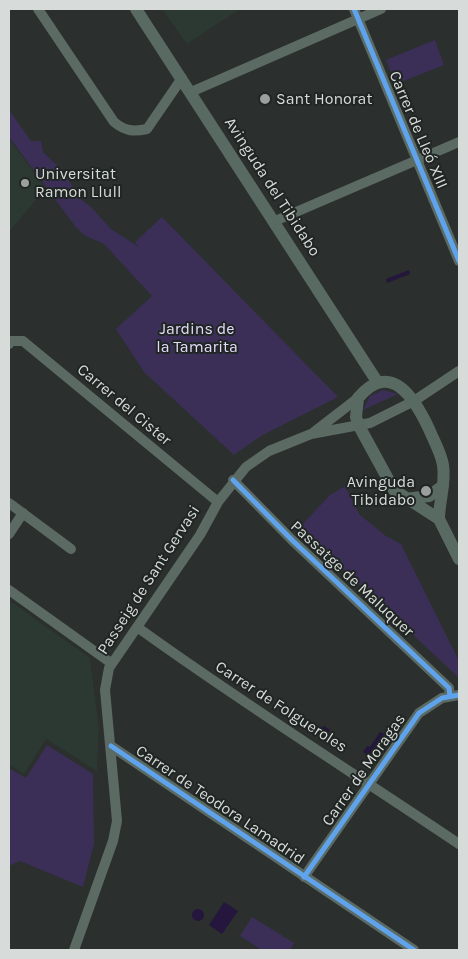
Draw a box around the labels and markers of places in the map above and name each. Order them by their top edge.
place label: Sant Honorat [276,89,372,109]
marker: Sant Honorat [258,92,272,106]
place label: Universitat Ramon Llull [35,164,121,202]
marker: Universitat Ramon Llull [19,177,31,189]
place label: Avinguda Tibidabo [347,472,415,510]
marker: Avinguda Tibidabo [419,484,433,498]

